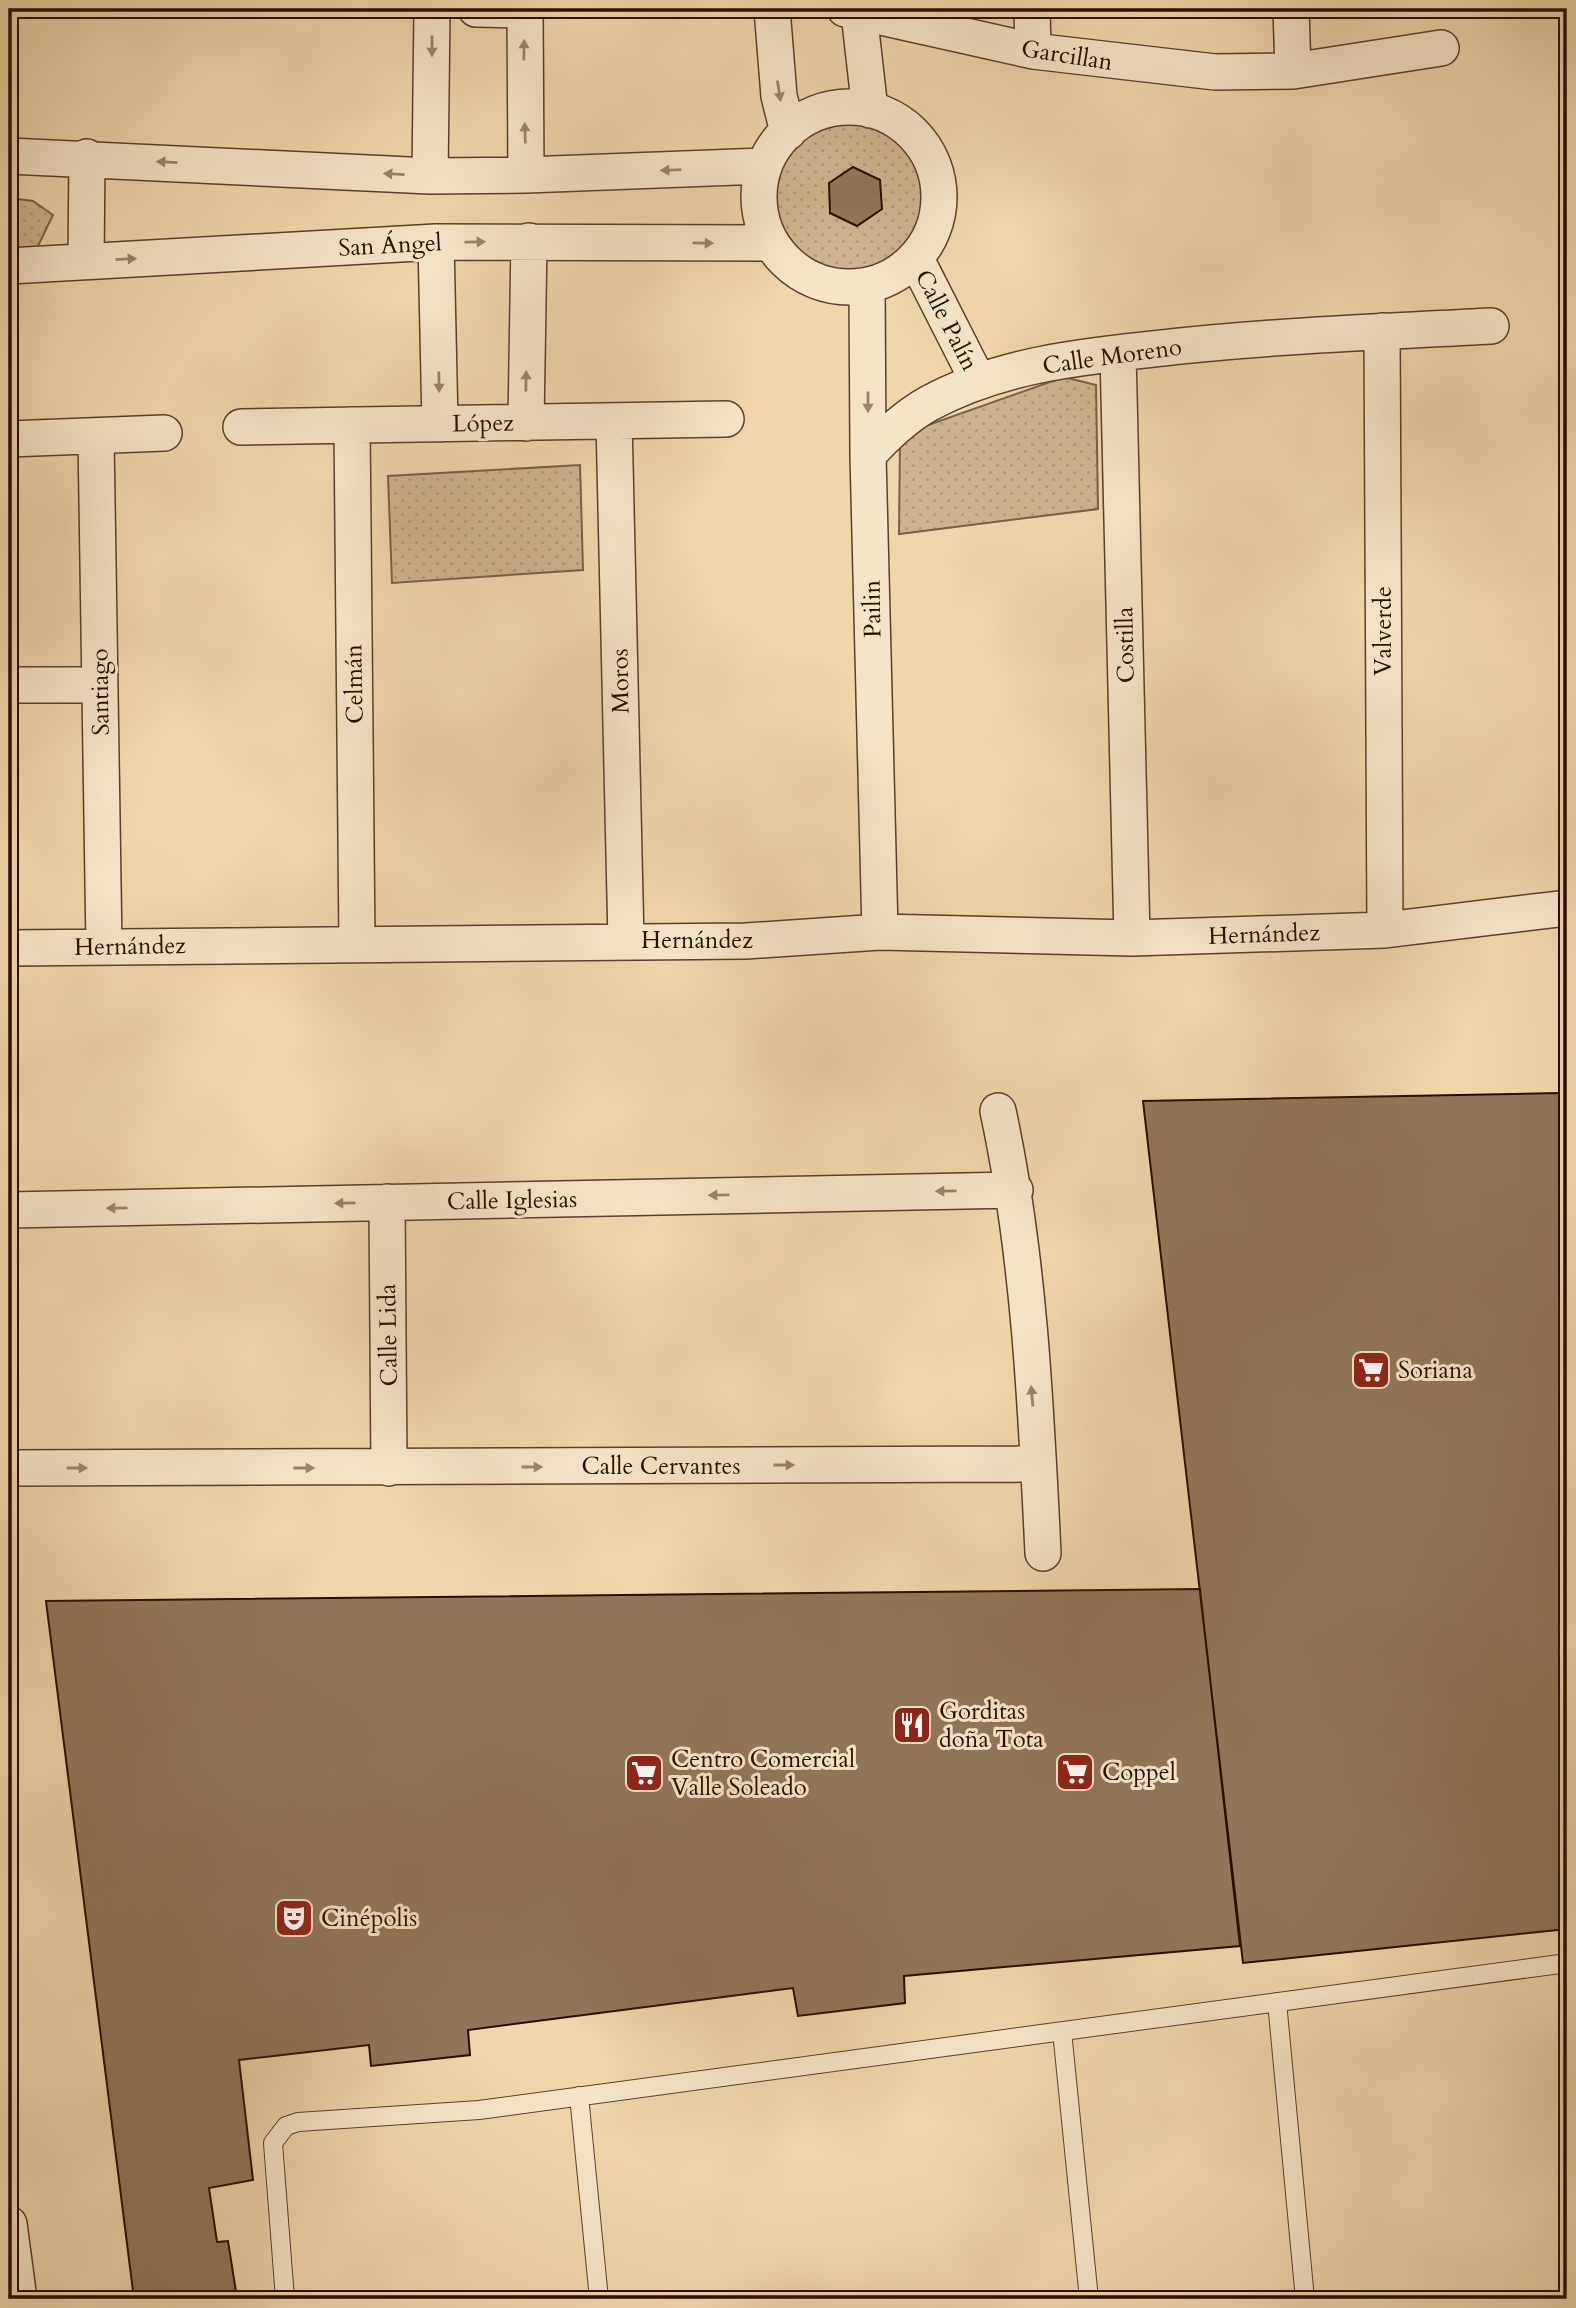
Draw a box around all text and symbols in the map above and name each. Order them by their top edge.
street label: Garcillan [1019,32,1115,79]
one-way arrow [426,36,438,58]
one-way arrow [518,39,530,61]
one-way arrow [774,80,785,102]
one-way arrow [519,122,531,144]
one-way arrow [156,156,178,167]
one-way arrow [659,164,681,175]
one-way arrow [383,168,405,179]
street label: San Ángel [337,226,443,265]
one-way arrow [465,236,487,247]
one-way arrow [692,237,714,248]
one-way arrow [115,253,137,264]
street label: Calle Palín [907,264,986,377]
street label: Calle Moreno [1040,330,1184,383]
one-way arrow [520,370,532,392]
one-way arrow [433,371,445,393]
one-way arrow [862,391,874,413]
street label: López [452,406,515,441]
street label: Pailin [855,579,890,638]
street label: Valverde [1367,586,1400,676]
street label: Costilla [1108,606,1143,683]
street label: Celmán [337,644,372,724]
street label: Santiago [83,648,118,736]
street label: Moros [603,648,638,714]
street label: Hernández [1208,916,1321,953]
street label: Hernández [641,924,753,957]
street label: Hernández [74,929,186,964]
street label: Calle Iglesias [447,1183,577,1218]
one-way arrow [935,1185,957,1197]
one-way arrow [708,1190,730,1201]
one-way arrow [333,1197,355,1209]
one-way arrow [106,1202,128,1213]
street label: Calle Lida [371,1283,406,1387]
supermarket icon: Soriana [1350,1349,1392,1391]
place label: Soriana [1398,1354,1474,1387]
one-way arrow [1026,1385,1037,1407]
street label: Calle Cervantes [582,1450,740,1483]
one-way arrow [773,1459,795,1471]
one-way arrow [521,1461,543,1473]
one-way arrow [66,1462,88,1474]
one-way arrow [294,1462,316,1474]
place label: Gorditas doña Tota [939,1695,1044,1756]
restaurant icon: Gorditas doña Tota [891,1704,933,1746]
place label: Centro Comercial Valle Soleado [671,1743,855,1804]
supermarket icon: Coppel [1054,1751,1096,1793]
supermarket icon: Centro Comercial Valle Soleado [623,1752,665,1794]
place label: Coppel [1102,1756,1176,1789]
theatre icon: Cinépolis [273,1897,315,1939]
place label: Cinépolis [321,1902,417,1935]

